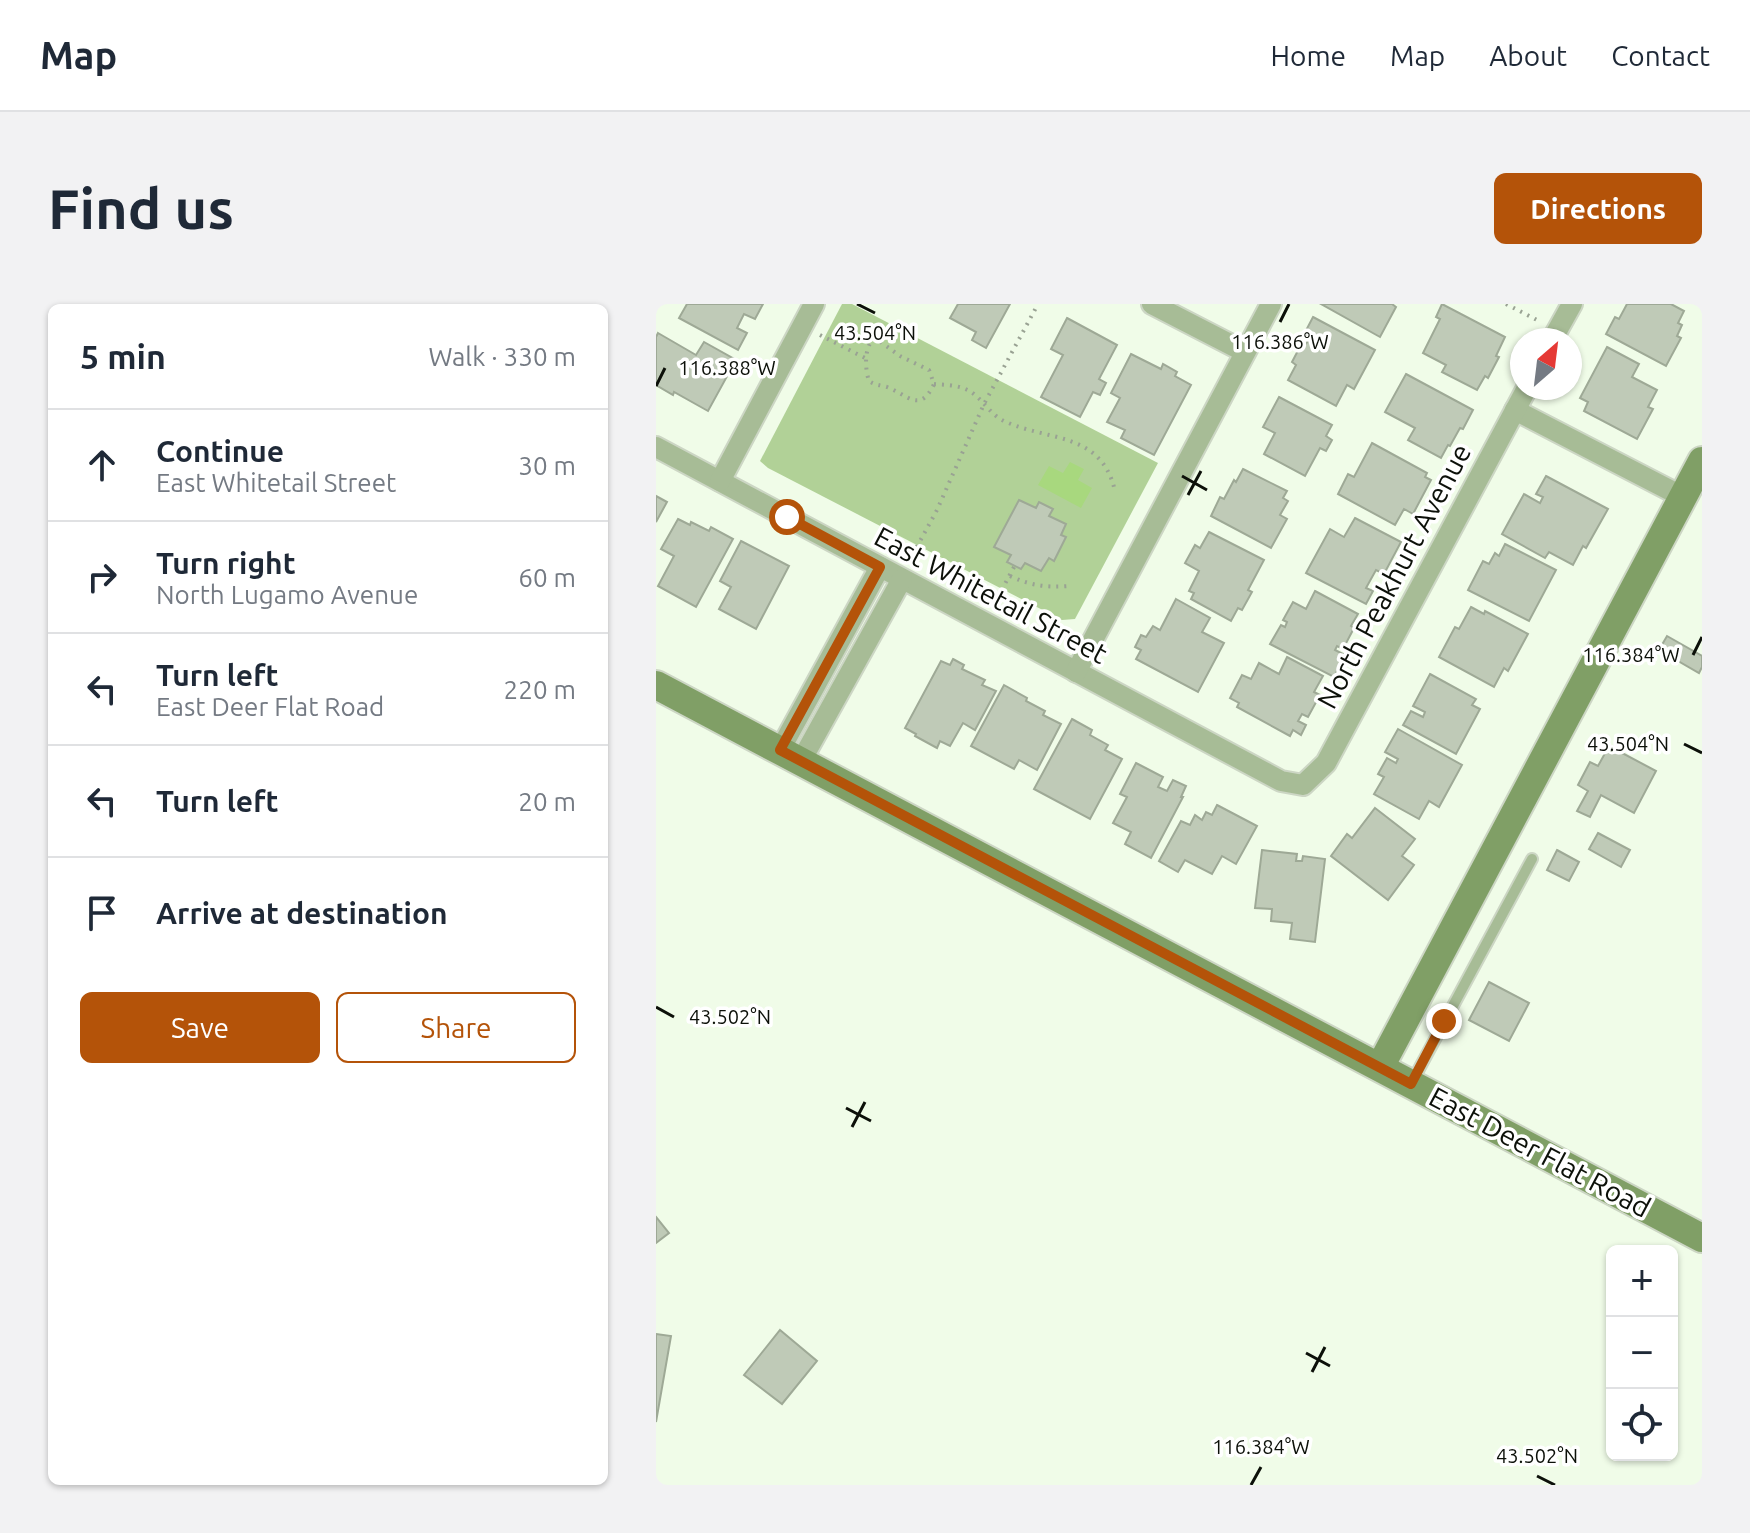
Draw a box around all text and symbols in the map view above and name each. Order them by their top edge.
text: Map [40,34,117,76]
text: Home [1271,40,1346,71]
text: Map [1390,40,1445,71]
text: About [1489,40,1567,71]
text: Contact [1611,40,1710,71]
button: Directions [1494,173,1702,244]
text: Find us [48,177,234,240]
text: 43.504°N [834,321,916,344]
north arrow [1510,328,1582,400]
text: 116.386°W [1231,330,1329,353]
text: 5 min [80,337,166,375]
text: Walk · 330 m [428,342,576,371]
text: 116.388°W [678,356,776,379]
text: Continue [156,434,284,468]
street label: North Peakhurt Avenue [1311,438,1476,713]
icon: ahead [80,443,124,487]
text: 30 m [518,451,576,480]
text: East Whitetail Street [156,468,396,497]
route start [769,499,805,535]
street label: East Whitetail Street [870,520,1113,669]
text: Turn right [156,546,296,580]
icon: right [80,555,124,599]
text: 60 m [518,563,576,592]
text: North Lugamo Avenue [156,580,418,609]
text: 116.384°W [1582,643,1680,666]
text: Turn left [156,658,278,692]
icon: left [80,667,124,711]
text: 220 m [504,675,576,704]
text: East Deer Flat Road [156,692,384,721]
text: 43.504°N [1587,732,1669,755]
icon: left [80,779,124,823]
text: Turn left [156,784,278,818]
text: 20 m [518,787,576,816]
icon: arrive [80,891,124,935]
text: Arrive at destination [156,896,448,930]
button: Save [80,992,320,1063]
button: Share [336,992,576,1063]
route end [1426,1003,1462,1039]
text: 43.502°N [689,1005,771,1028]
street label: East Deer Flat Road [1424,1080,1656,1223]
map controls [1606,1245,1678,1461]
button: + [1606,1245,1678,1317]
button: − [1606,1317,1678,1389]
button: locate [1606,1389,1678,1461]
text: 116.384°W [1212,1435,1310,1458]
text: 43.502°N [1496,1444,1578,1467]

